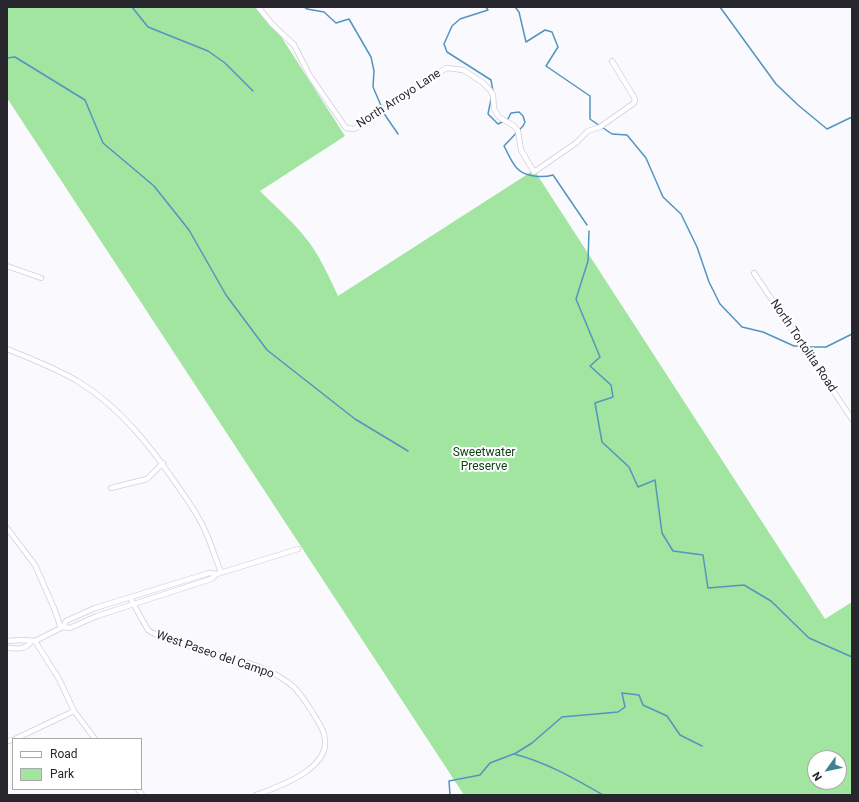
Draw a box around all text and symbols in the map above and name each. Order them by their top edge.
street label: North Arroyo Lane [354,66,444,132]
street label: North Tortolita Road [767,297,839,395]
park label: Sweetwater Preserve [453,446,515,474]
street label: West Paseo del Campo [154,628,276,682]
legend [12,738,142,790]
text: Road [50,747,78,761]
north arrow [807,750,847,790]
text: Park [50,767,74,781]
text: N [810,769,825,783]

